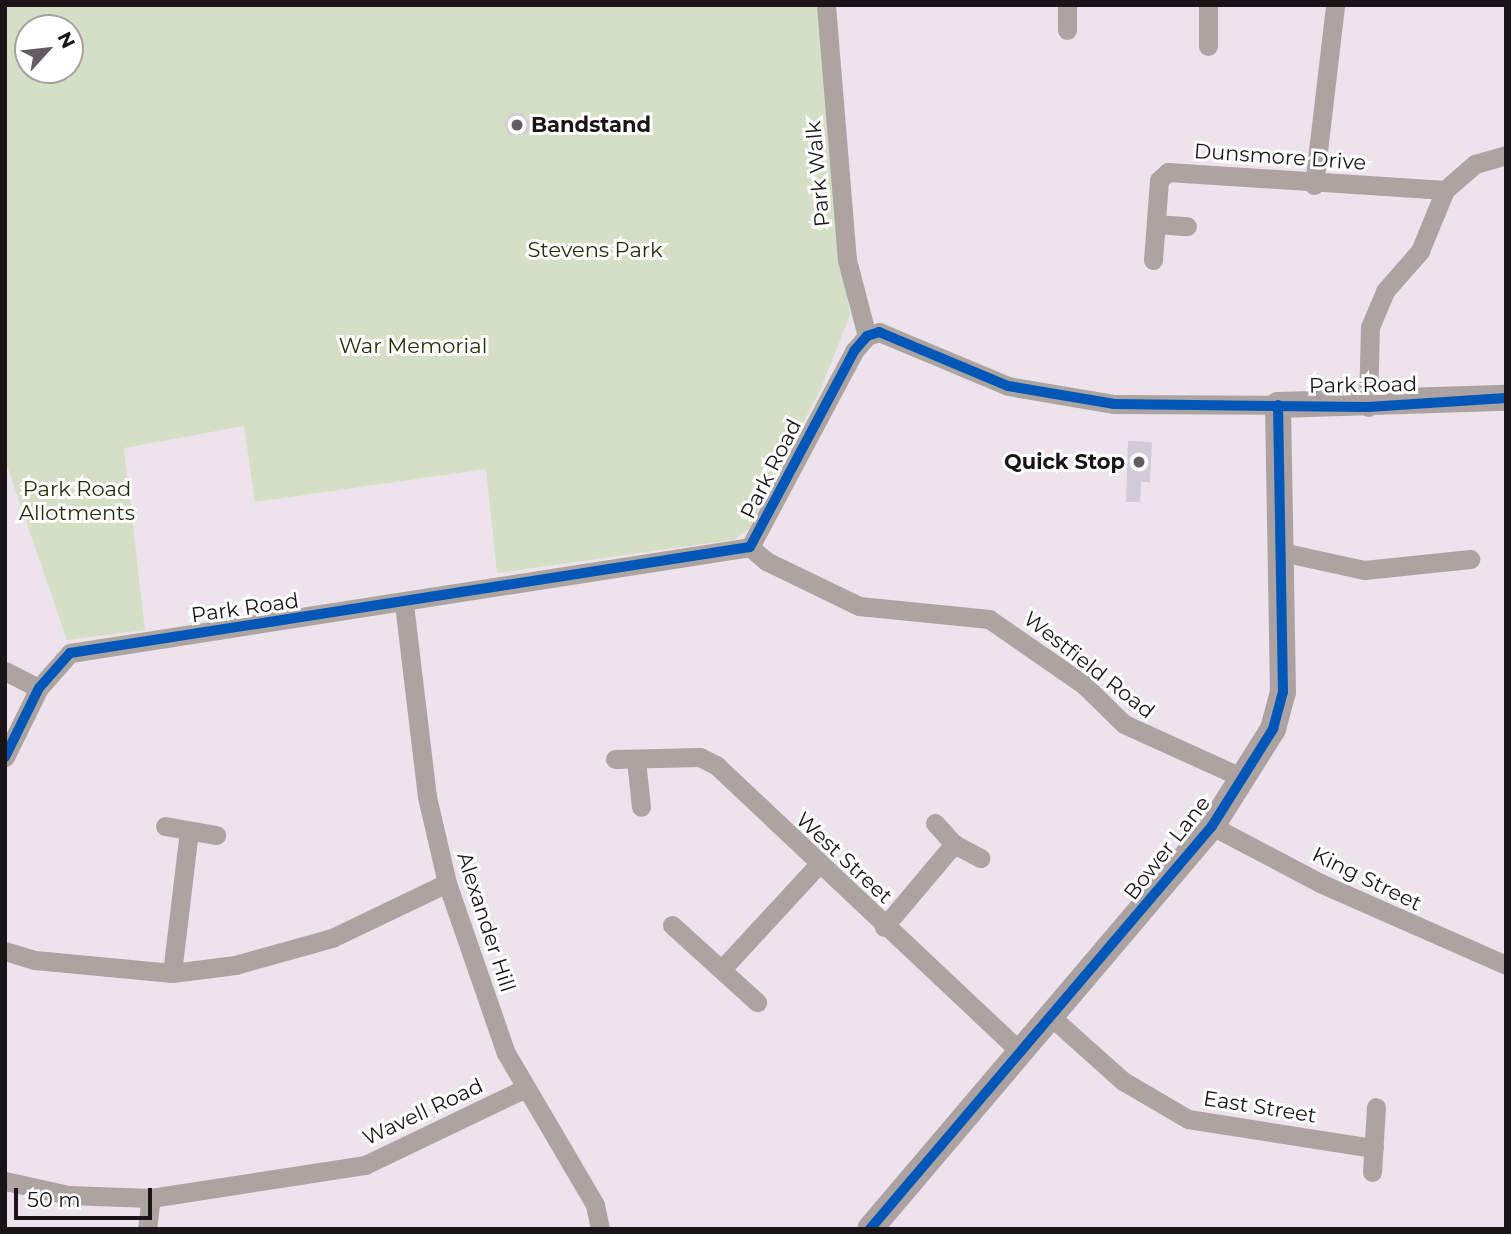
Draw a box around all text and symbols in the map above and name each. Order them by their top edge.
north arrow [14,14,84,84]
text: N [53,28,80,52]
place label: Bandstand [531,112,651,138]
marker: Bandstand [509,117,525,133]
street label: Park Walk [801,120,835,228]
street label: Dunsmore Drive [1193,138,1367,176]
park label: Stevens Park [527,237,663,263]
park label: War Memorial [339,333,487,359]
street label: Park Road [1309,371,1417,399]
street label: Park Road [735,415,807,523]
place label: Quick Stop [1004,449,1125,475]
marker: Quick Stop [1131,454,1147,470]
park label: Park Road Allotments [19,476,135,526]
street label: Park Road [190,588,300,628]
street label: Westfield Road [1019,606,1159,724]
street label: Bower Lane [1119,791,1215,905]
street label: West Street [791,807,897,909]
street label: King Street [1308,842,1426,916]
street label: Alexander Hill [452,849,520,995]
street label: Wavell Road [359,1073,487,1151]
street label: East Street [1202,1086,1318,1128]
scale bar [18,1174,156,1218]
text: 50 m [27,1187,81,1212]

